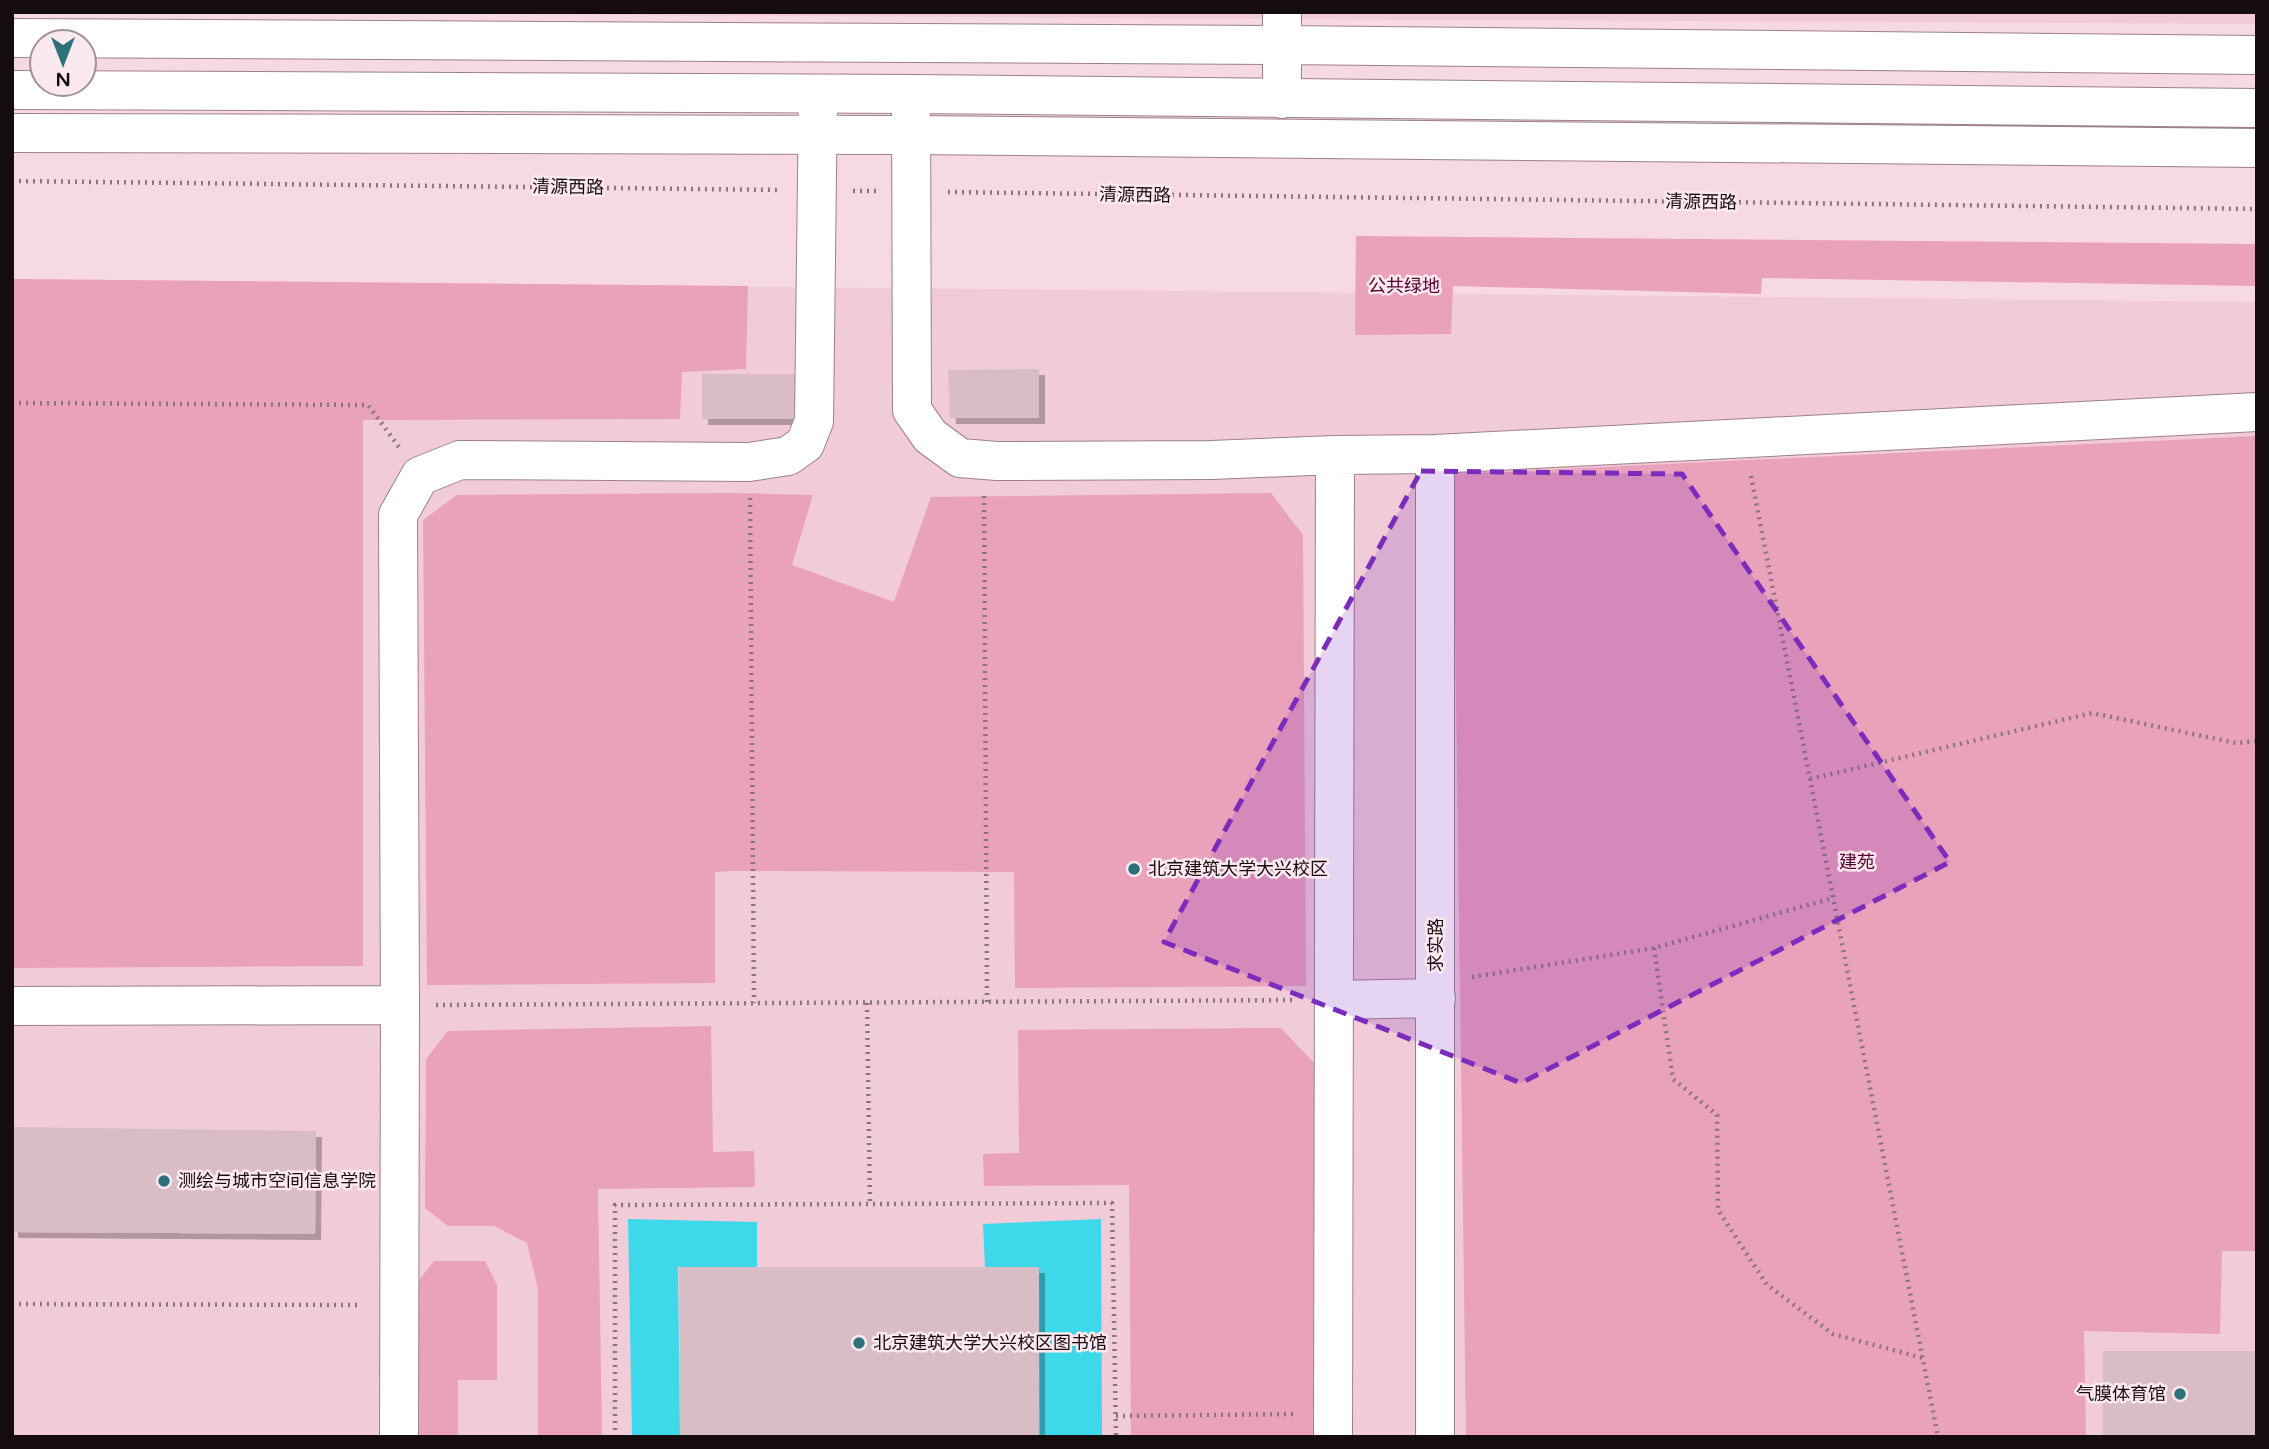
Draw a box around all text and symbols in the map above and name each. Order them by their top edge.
north arrow [28,28,98,98]
text: N [55,68,71,90]
street label: 清源西路 [532,175,604,199]
street label: 清源西路 [1099,183,1171,207]
street label: 清源西路 [1665,190,1737,214]
park label: 公共绿地 [1368,275,1440,297]
park label: 建苑 [1839,851,1875,873]
place label: 北京建筑大学大兴校区 [1148,858,1328,880]
marker: 北京建筑大学大兴校区 [1126,861,1142,877]
street label: 求实路 [1425,918,1447,972]
place label: 测绘与城市空间信息学院 [178,1170,376,1192]
marker: 测绘与城市空间信息学院 [156,1173,172,1189]
place label: 北京建筑大学大兴校区图书馆 [873,1332,1107,1354]
marker: 北京建筑大学大兴校区图书馆 [851,1335,867,1351]
place label: 气膜体育馆 [2076,1383,2166,1405]
marker: 气膜体育馆 [2172,1386,2188,1402]

